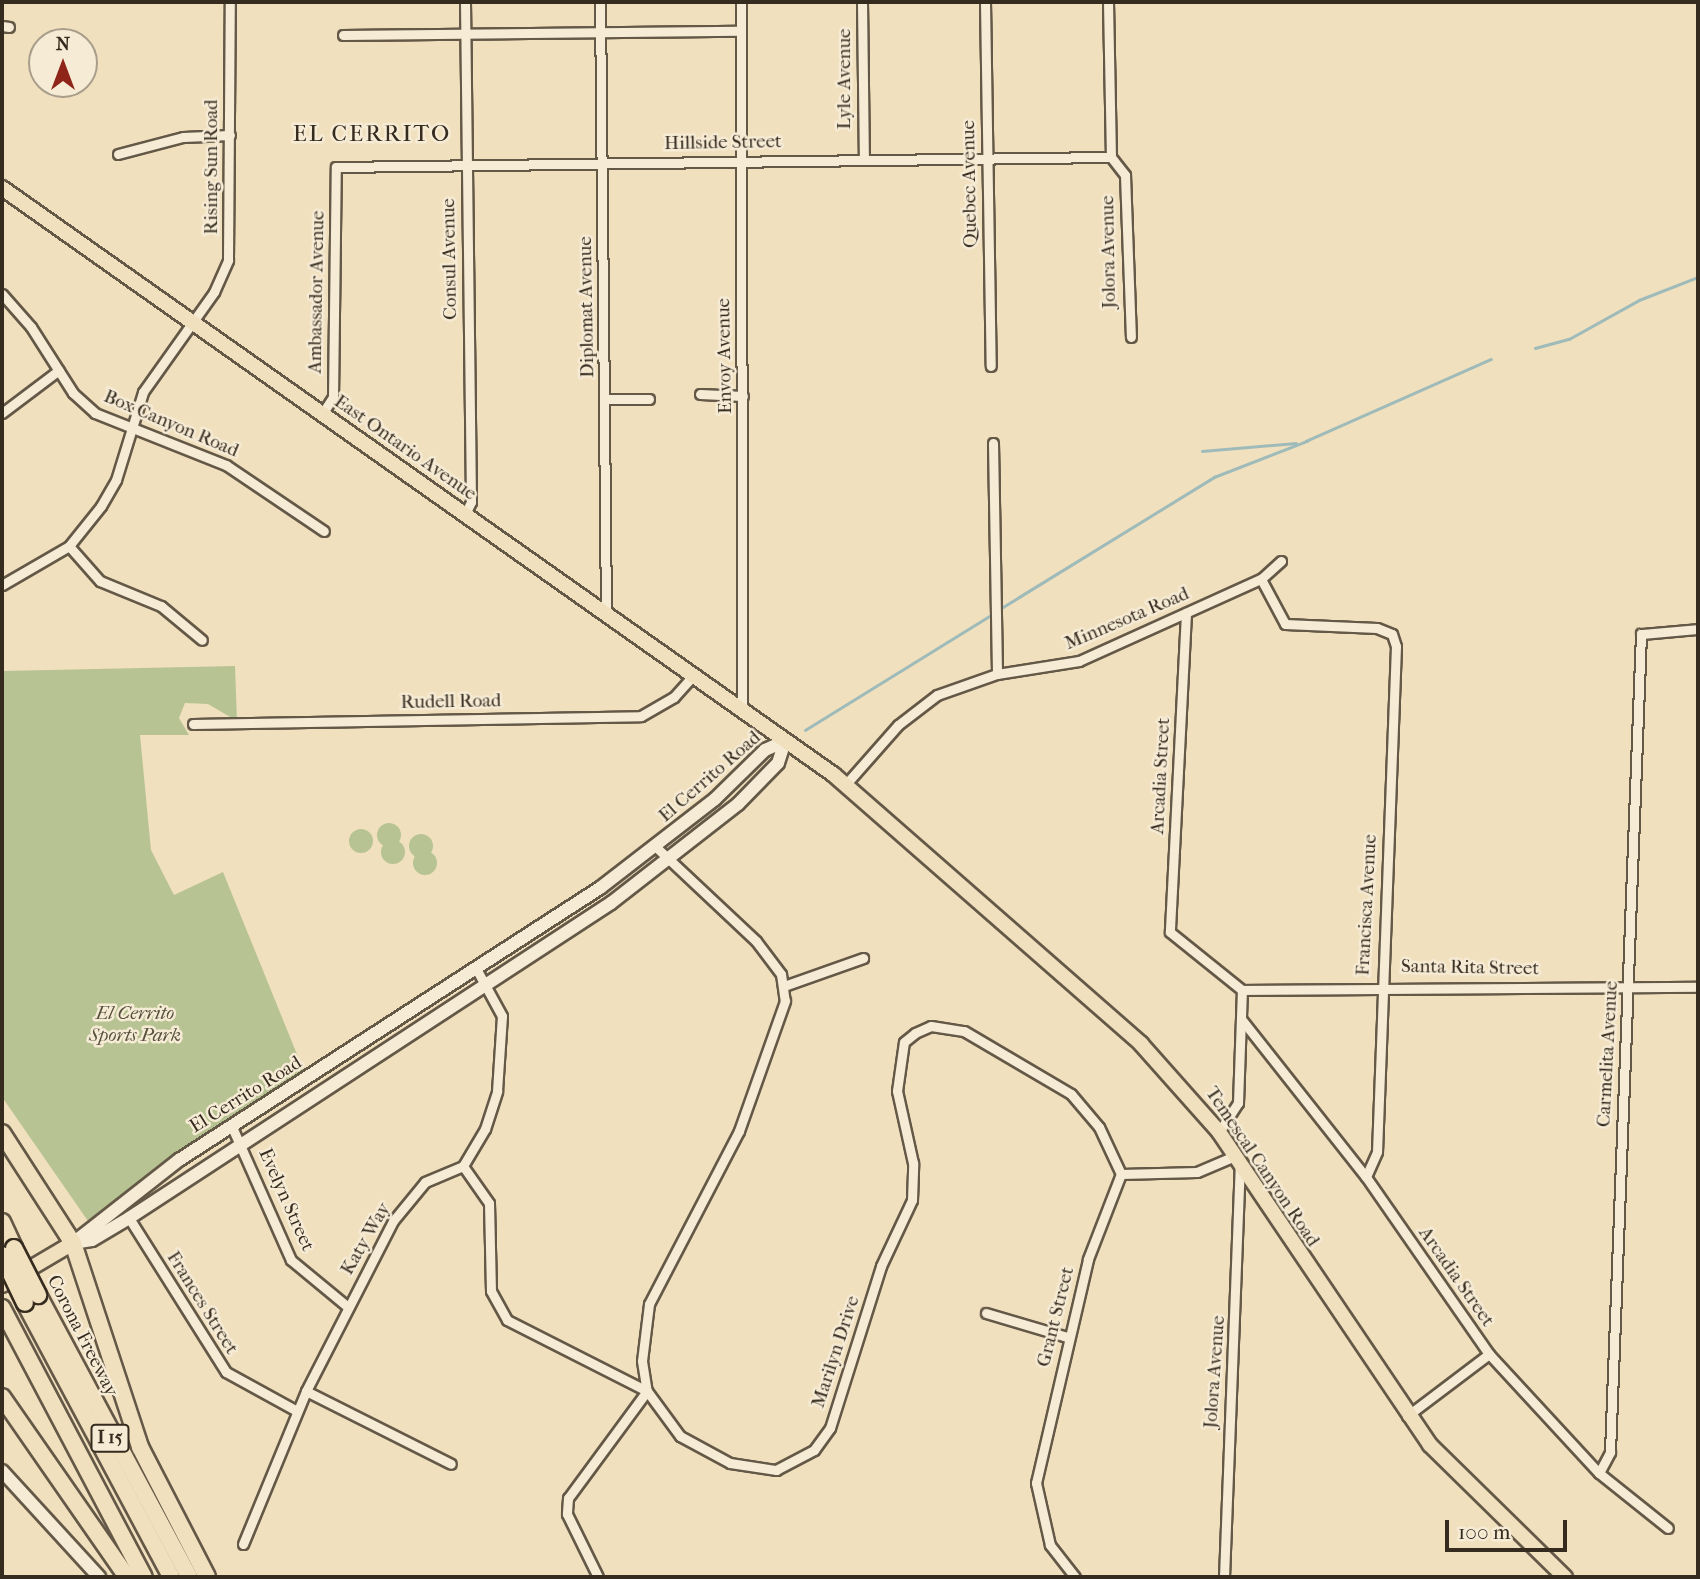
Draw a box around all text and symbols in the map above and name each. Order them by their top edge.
north arrow [28,28,98,98]
street label: Lyle Avenue [834,29,856,129]
text: N [56,33,70,55]
street label: Rising Sun Road [201,99,223,235]
district label: EL CERRITO [294,120,450,148]
street label: Quebec Avenue [957,120,983,248]
street label: Hillside Street [664,131,782,155]
street label: Jolora Avenue [1097,195,1121,309]
street label: Consul Avenue [438,198,462,320]
street label: Ambassador Avenue [304,210,330,374]
street label: Diplomat Avenue [574,236,600,378]
street label: Envoy Avenue [713,298,737,414]
street label: Box Canyon Road [100,385,242,463]
street label: East Ontario Avenue [330,390,480,506]
street label: Minnesota Road [1061,583,1193,655]
street label: Rudell Road [400,690,502,714]
street label: Arcadia Street [1147,717,1175,835]
street label: El Cerrito Road [654,727,766,827]
street label: Francisca Avenue [1352,834,1382,976]
street label: Santa Rita Street [1401,955,1539,981]
street label: Carmelita Avenue [1593,980,1623,1128]
park label: El Cerrito Sports Park [89,1003,181,1047]
street label: El Cerrito Road [186,1052,306,1138]
street label: Temescal Canyon Road [1200,1083,1324,1251]
street label: Evelyn Street [253,1145,319,1255]
street label: Katy Way [336,1199,396,1279]
street label: Arcadia Street [1413,1223,1499,1331]
street label: Frances Street [161,1247,243,1359]
street label: Grant Street [1033,1265,1079,1369]
street label: Corona Freeway [42,1272,122,1400]
street label: Marilyn Drive [807,1293,865,1411]
street label: Jolora Avenue [1200,1315,1230,1429]
road number: I 15 [89,1423,131,1452]
scale bar [1448,1506,1570,1550]
text: 100 m [1458,1520,1511,1544]

